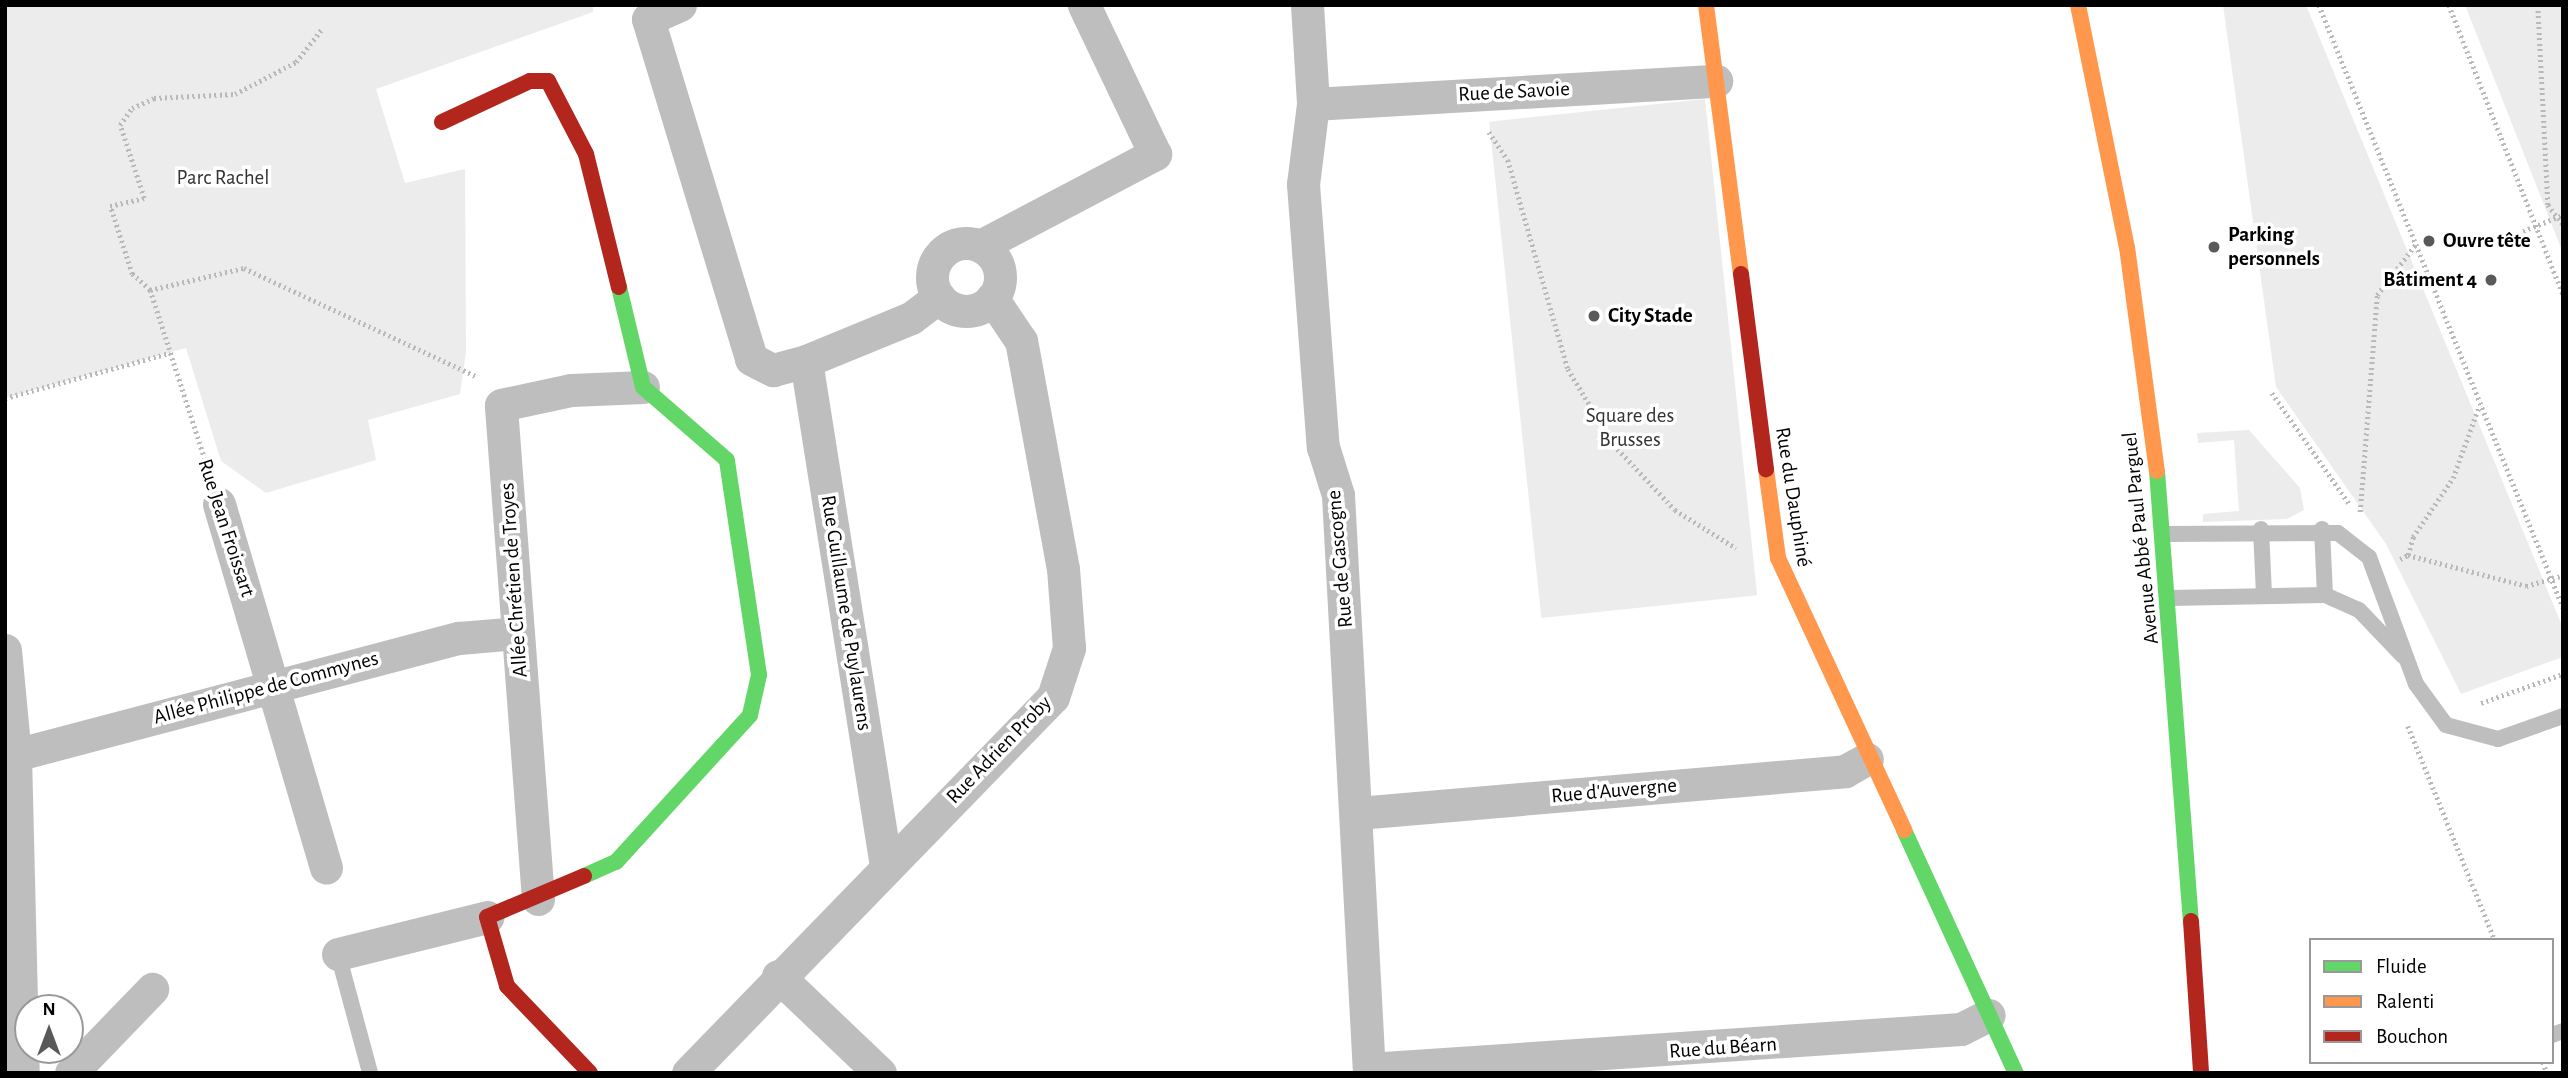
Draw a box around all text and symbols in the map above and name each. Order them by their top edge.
street label: Rue de Savoie [1458,76,1570,108]
park label: Parc Rachel [177,165,269,191]
place label: Parking personnels [2228,222,2320,272]
place label: Ouvre tête [2443,228,2531,254]
marker: Ouvre tête [2421,233,2437,249]
marker: Parking personnels [2206,239,2222,255]
place label: Bâtiment 4 [2383,267,2477,293]
marker: Bâtiment 4 [2483,272,2499,288]
place label: City Stade [1608,303,1693,329]
marker: City Stade [1586,308,1602,324]
park label: Square des Brusses [1586,403,1674,453]
street label: Rue du Dauphiné [1770,425,1816,569]
street label: Avenue Abbé Paul Parguel [2117,431,2165,645]
street label: Rue Jean Froissart [192,456,260,600]
street label: Allée Chrétien de Troyes [495,482,533,678]
street label: Rue de Gascogne [1321,489,1359,629]
street label: Rue Guillaume de Puylaurens [815,493,877,733]
street label: Allée Philippe de Commynes [151,646,381,730]
street label: Rue Adrien Proby [941,691,1057,809]
street label: Rue d'Auvergne [1550,773,1678,809]
legend [2309,938,2554,1064]
text: Fluide [2376,956,2427,977]
text: Ralenti [2376,991,2434,1012]
north arrow [14,994,84,1064]
text: N [42,1000,56,1019]
text: Bouchon [2376,1026,2448,1047]
street label: Rue du Béarn [1668,1032,1778,1064]

